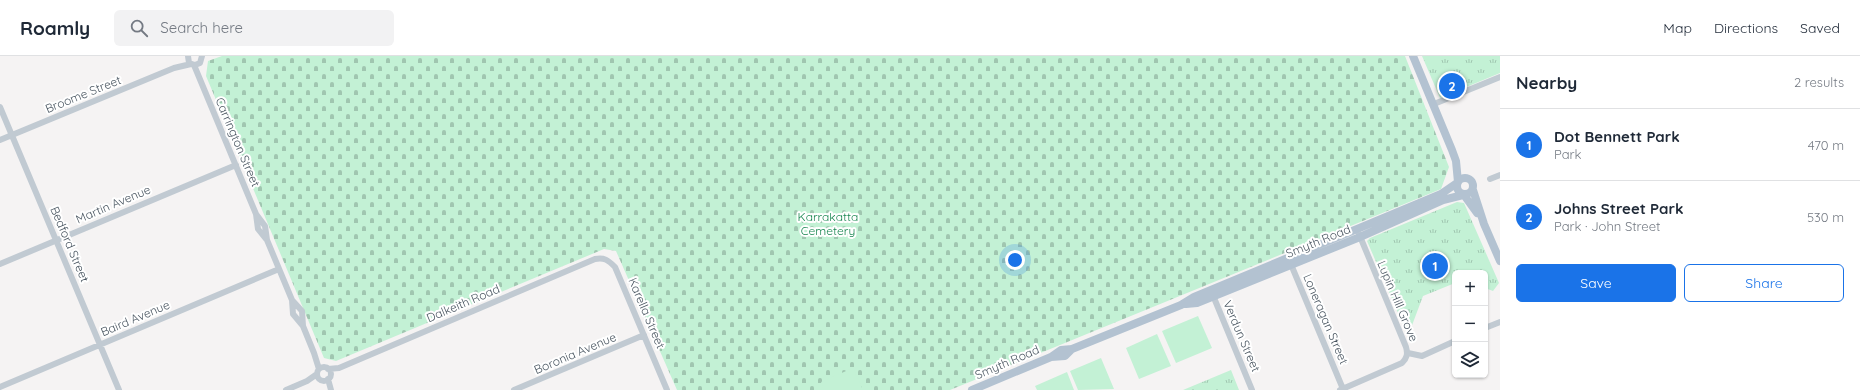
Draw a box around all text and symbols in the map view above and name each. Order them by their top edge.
search box [114,10,394,46]
text: Roamly [20,16,90,40]
icon: search [128,17,150,39]
text: Search here [160,18,243,37]
text: Map [1663,19,1692,37]
text: Directions [1714,19,1778,37]
text: Saved [1800,19,1840,37]
pin: 2 [1439,71,1465,101]
street label: Broome Street [43,72,123,116]
text: Nearby [1516,72,1577,93]
text: 2 results [1794,74,1844,90]
street label: Carrington Street [212,95,264,189]
text: Dot Bennett Park [1554,127,1680,146]
text: 1 [1526,137,1532,153]
text: 470 m [1808,137,1844,153]
text: Park [1554,146,1582,162]
street label: Martin Avenue [73,181,153,226]
text: Johns Street Park [1554,199,1684,218]
street label: Bedford Street [47,204,93,284]
park label: Karrakatta Cemetery [798,209,858,238]
text: 2 [1525,209,1533,225]
text: 530 m [1807,209,1844,225]
text: Park · John Street [1554,218,1660,234]
street label: Smyth Road [1283,221,1353,261]
your location [1005,250,1025,270]
pin: 1 [1422,251,1448,281]
street label: Lupin Hill Grove [1374,258,1422,344]
button: Save [1516,264,1676,302]
button: Share [1684,264,1844,302]
map controls [1452,270,1488,378]
button: + [1452,270,1488,306]
street label: Loneragan Street [1300,272,1352,366]
street label: Karella Street [625,275,669,351]
street label: Dalkeith Road [424,281,502,325]
street label: Baird Avenue [98,297,172,339]
street label: Verdun Street [1220,298,1264,374]
button: − [1452,306,1488,342]
street label: Boronia Avenue [532,329,619,377]
street label: Smyth Road [973,342,1041,382]
button: layers [1452,342,1488,378]

